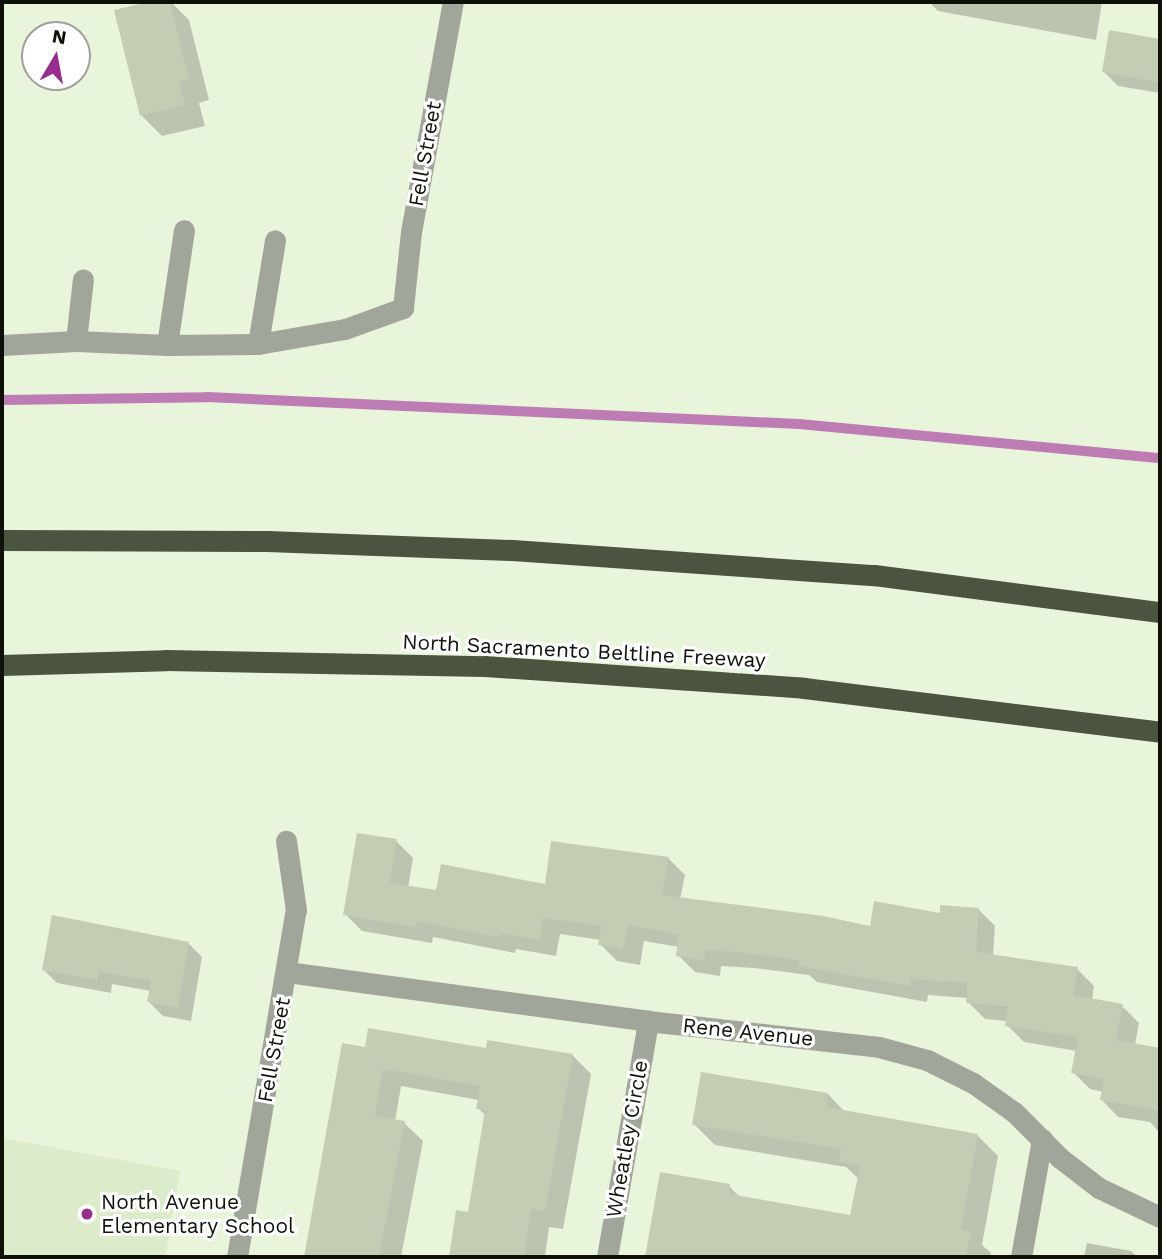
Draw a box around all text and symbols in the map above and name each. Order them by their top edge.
north arrow [21,21,91,91]
text: N [50,24,68,49]
street label: Fell Street [403,99,447,209]
street label: North Sacramento Beltline Freeway [402,629,766,673]
street label: Fell Street [252,995,296,1105]
street label: Rene Avenue [681,1013,815,1051]
street label: Wheatley Circle [601,1058,653,1220]
place label: North Avenue Elementary School [101,1189,295,1239]
marker: North Avenue Elementary School [79,1206,95,1222]

